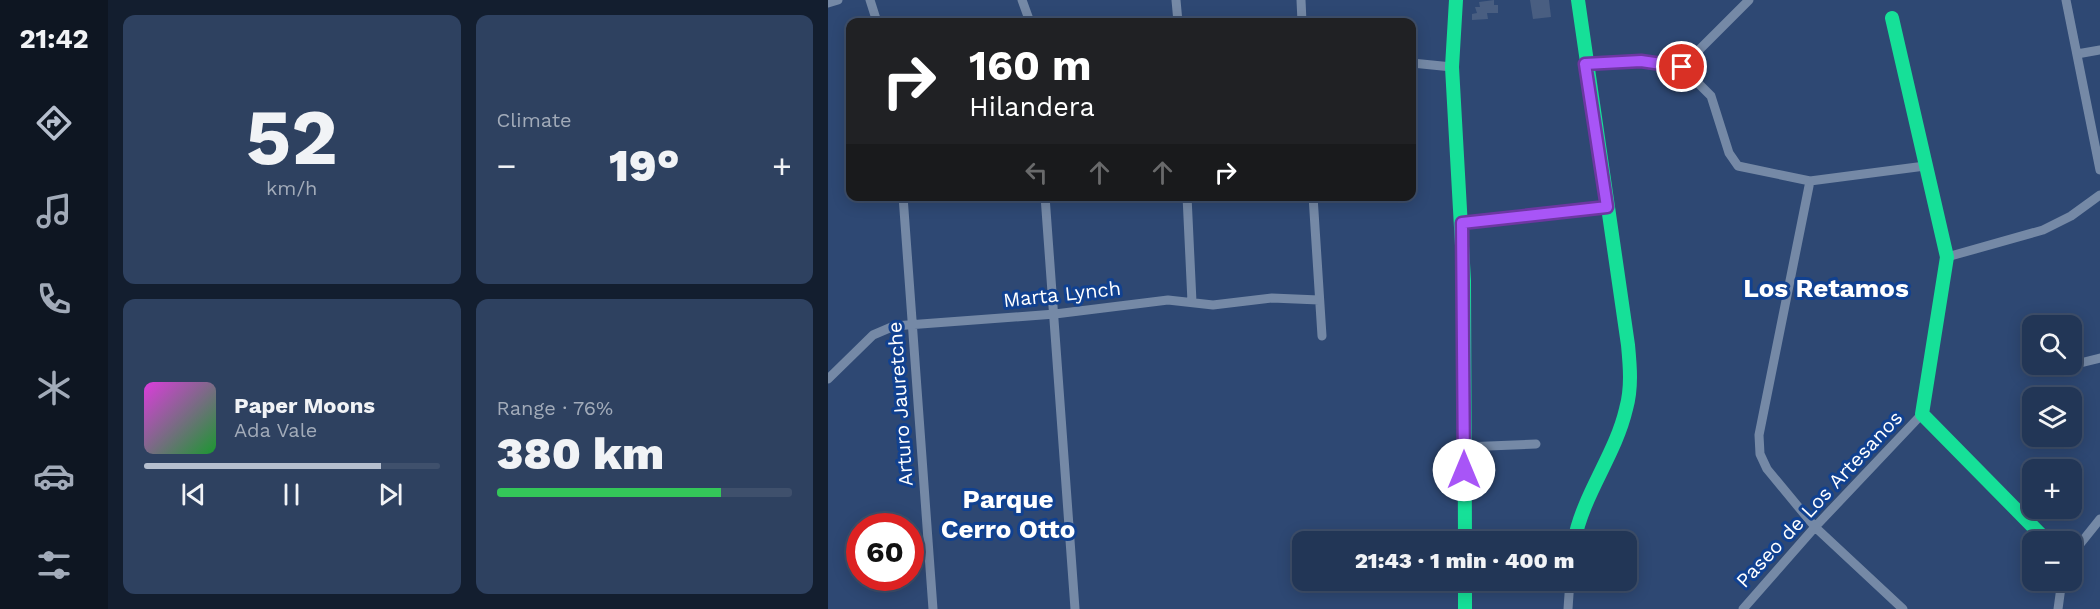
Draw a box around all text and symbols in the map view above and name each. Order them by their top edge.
text: 21:42 [19,23,89,55]
text: 160 m [969,41,1092,90]
pin [1656,41,1707,92]
icon: right [870,42,948,120]
icon: arrive [1665,50,1698,83]
text: 52 [246,91,338,183]
text: Hilandera [969,91,1095,123]
icon: directions [33,102,75,144]
text: Climate [497,108,572,132]
text: 19° [609,139,680,192]
text: − [497,146,516,185]
text: + [772,146,792,185]
icon: left [1020,156,1053,189]
icon: ahead [1083,156,1116,189]
icon: ahead [1146,156,1179,189]
icon: right [1209,156,1242,189]
text: km/h [266,176,318,200]
icon: music [33,190,75,232]
district label: Los Retamos [1743,273,1909,303]
street label: Marta Lynch [1002,276,1122,312]
icon: phone [33,278,75,320]
map controls [2022,315,2082,591]
button: search [2022,315,2082,375]
street label: Arturo Jauretche [882,321,918,487]
icon: climate [33,367,75,409]
button: layers [2022,387,2082,447]
text: Paper Moons [234,393,375,418]
text: Range · 76% [497,396,613,420]
street label: Paseo de Los Artesanos [1731,406,1907,592]
text: Ada Vale [234,418,317,442]
text: 380 km [497,427,664,480]
position arrow [1432,438,1496,502]
icon: car [33,455,75,497]
button: + [2022,459,2082,519]
icon: previous [177,478,210,511]
icon: pause [275,478,308,511]
icon: next [374,478,407,511]
district label: Parque Cerro Otto [941,484,1075,544]
speed limit sign: 60 [846,513,924,591]
button: − [2022,531,2082,591]
icon: filters [33,544,75,586]
text: 21:43 · 1 min · 400 m [1355,548,1574,573]

